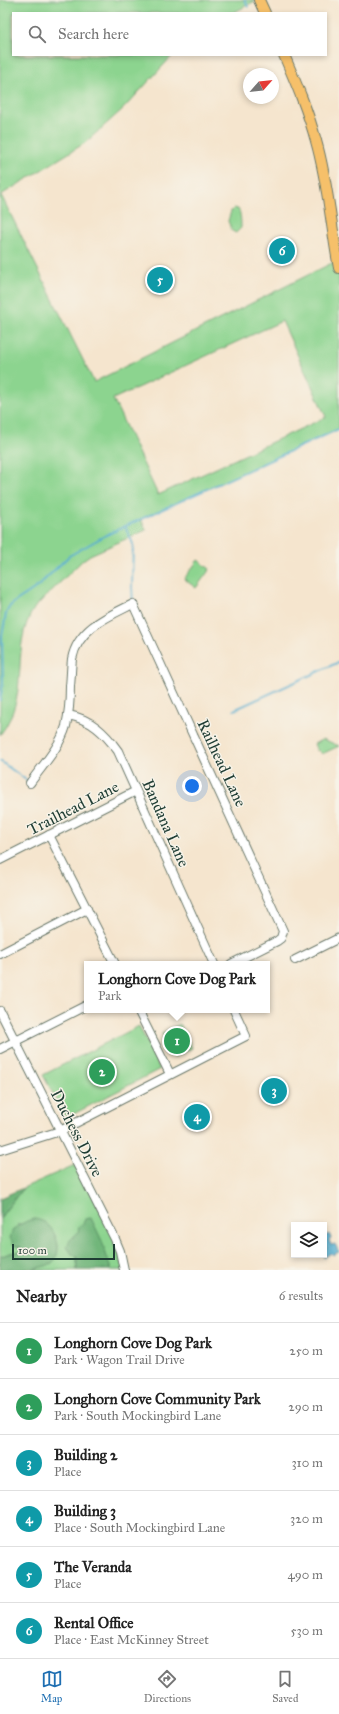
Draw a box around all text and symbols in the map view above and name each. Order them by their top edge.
search box [12,12,327,56]
icon: search [26,23,48,45]
text: Search here [58,25,129,43]
north arrow [243,68,279,104]
pin: 6 [269,236,295,266]
pin: 5 [147,265,173,295]
street label: Railhead Lane [193,716,251,810]
street label: Bandana Lane [138,776,194,870]
your location [182,776,202,796]
street label: Trailhead Lane [24,777,122,839]
popup [84,961,270,1013]
text: Longhorn Cove Dog Park [98,970,256,988]
text: Park [98,988,122,1004]
pin: 1 [164,1026,190,1056]
pin: 2 [89,1057,115,1087]
pin: 3 [261,1076,287,1106]
street label: Duchess Drive [47,1086,107,1180]
pin: 4 [184,1102,210,1132]
map controls [291,1222,327,1258]
button: layers [291,1222,327,1258]
scale bar [12,1242,115,1261]
text: 100 m [18,1244,47,1257]
text: Nearby [16,1286,67,1307]
text: 6 results [279,1288,323,1304]
text: Longhorn Cove Dog Park [54,1334,212,1352]
text: 1 [26,1343,32,1359]
text: 250 m [289,1343,323,1359]
text: Park · Wagon Trail Drive [54,1352,185,1368]
text: Longhorn Cove Community Park [54,1390,261,1408]
text: 2 [26,1399,32,1415]
text: 290 m [288,1399,323,1415]
text: Park · South Mockingbird Lane [54,1408,221,1424]
text: Building 2 [54,1446,117,1464]
text: 3 [26,1455,32,1471]
text: 310 m [291,1455,323,1471]
text: Place [54,1464,81,1480]
text: Building 3 [54,1502,116,1520]
text: 4 [25,1511,33,1527]
text: 320 m [290,1511,323,1527]
text: Place · South Mockingbird Lane [54,1520,225,1536]
text: The Veranda [54,1558,132,1576]
text: 5 [26,1567,32,1583]
text: 490 m [287,1567,323,1583]
text: Place [54,1576,81,1592]
text: Rental Office [54,1614,134,1632]
text: 6 [26,1623,32,1639]
text: 530 m [290,1623,323,1639]
text: Place · East McKinney Street [54,1632,209,1648]
tab: Map [41,1668,63,1705]
tab: Directions [144,1668,191,1705]
tab: Saved [272,1668,298,1705]

